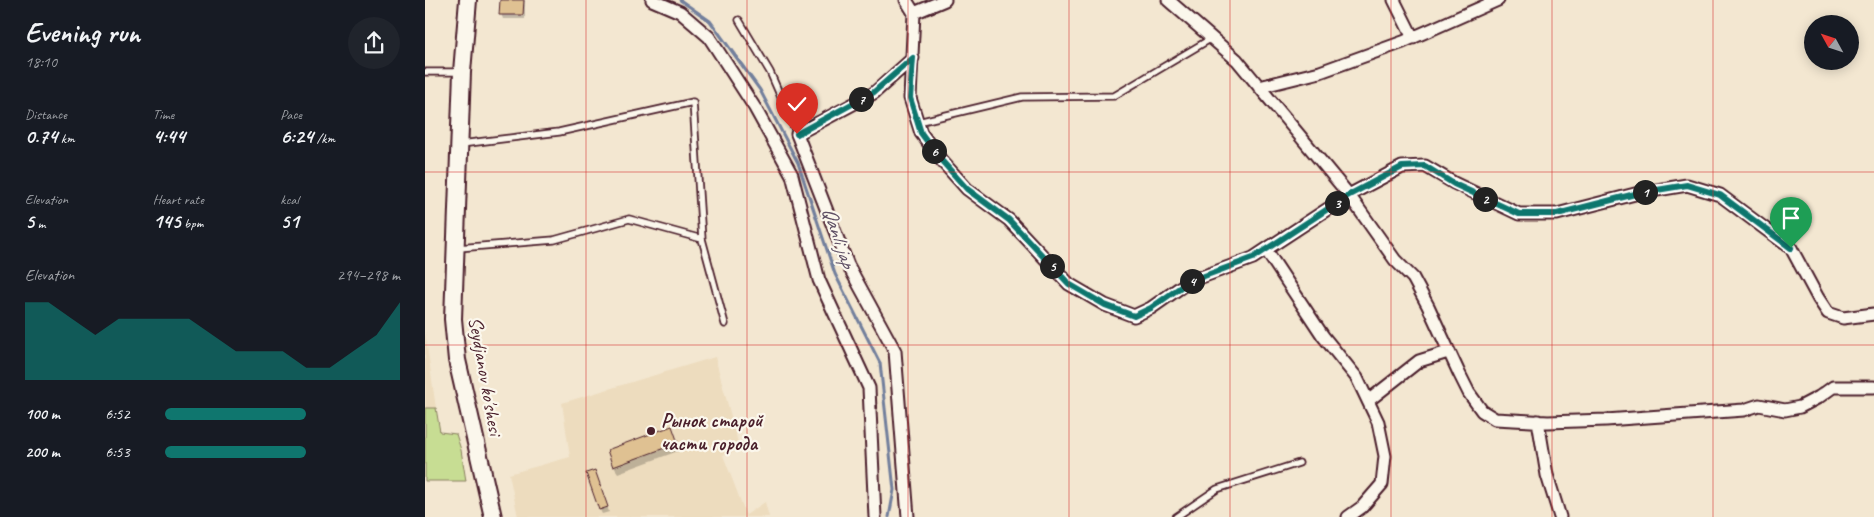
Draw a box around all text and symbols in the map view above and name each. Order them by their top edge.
text: Evening run [25,15,140,50]
north arrow [1804,15,1859,70]
map controls [1804,15,1859,70]
button: share [348,17,400,69]
text: 18:10 [25,52,57,72]
pin [776,83,818,134]
pin: 7 [849,86,873,112]
icon: check [783,90,811,118]
text: 7 [858,91,865,108]
text: Distance [25,106,67,123]
text: Time [153,106,174,123]
text: Pace [280,106,302,123]
text: 0.74 [25,123,57,149]
text: 4:44 [153,123,185,149]
text: 6:24 [280,123,313,149]
text: km [57,130,75,147]
text: /km [313,130,335,147]
pin: 6 [921,138,947,164]
text: 6 [931,143,938,160]
pin: 1 [1633,180,1657,204]
text: 1 [1642,184,1649,201]
pin: 2 [1473,186,1497,212]
pin: 3 [1325,190,1349,216]
text: Elevation [25,191,68,208]
text: Heart rate [153,191,204,208]
text: kcal [280,191,299,208]
text: 2 [1482,191,1489,208]
text: 3 [1334,195,1341,212]
pin [1770,197,1812,248]
water label: Qanli jap [817,203,862,274]
icon: arrive [1777,204,1805,232]
text: 5 [25,208,34,234]
text: 145 [153,208,181,234]
text: 51 [280,208,299,234]
text: m [34,215,45,232]
text: bpm [181,215,203,232]
pin: 5 [1039,254,1065,278]
text: 5 [1049,258,1056,275]
text: Elevation [25,265,74,285]
text: 294–298 m [337,265,400,285]
pin: 4 [1179,268,1205,294]
text: 4 [1189,273,1196,290]
street label: Seydjanov ko'shesi [463,315,509,439]
text: 100 m [25,404,60,424]
text: 6:52 [105,404,130,424]
place label: Рынок старой части города [661,408,764,456]
marker: Рынок старой части города [645,425,657,437]
text: 200 m [25,442,60,462]
text: 6:53 [105,442,130,462]

